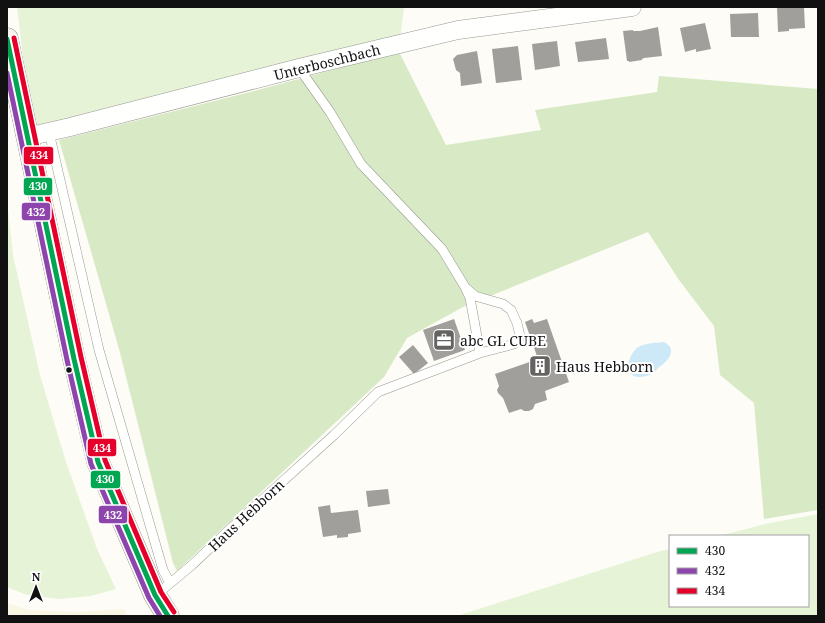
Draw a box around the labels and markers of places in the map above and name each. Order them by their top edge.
office icon: abc GL CUBE [431,327,457,353]
place label: abc GL CUBE [460,331,546,350]
building icon: Haus Hebborn [527,353,553,379]
place label: Haus Hebborn [556,357,653,376]
unlabelled marker [64,365,74,375]

